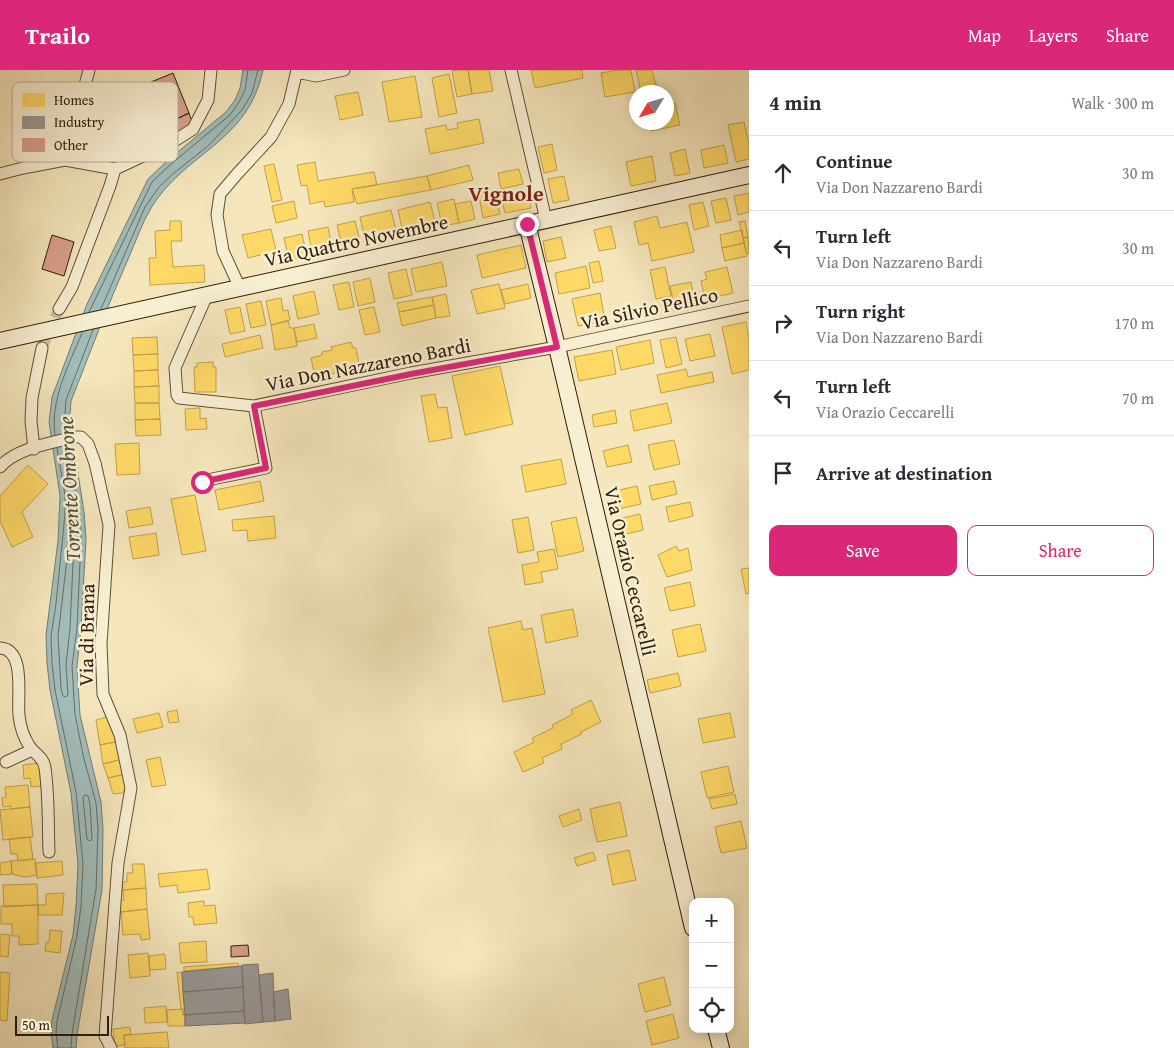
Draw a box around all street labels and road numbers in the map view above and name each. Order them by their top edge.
street label: Via Quattro Novembre [261,206,451,274]
street label: Via Silvio Pellico [578,279,720,337]
street label: Via Don Nazzareno Bardi [263,330,473,398]
street label: Via Orazio Ceccarelli [597,484,665,659]
street label: Via di Brana [71,583,101,687]

